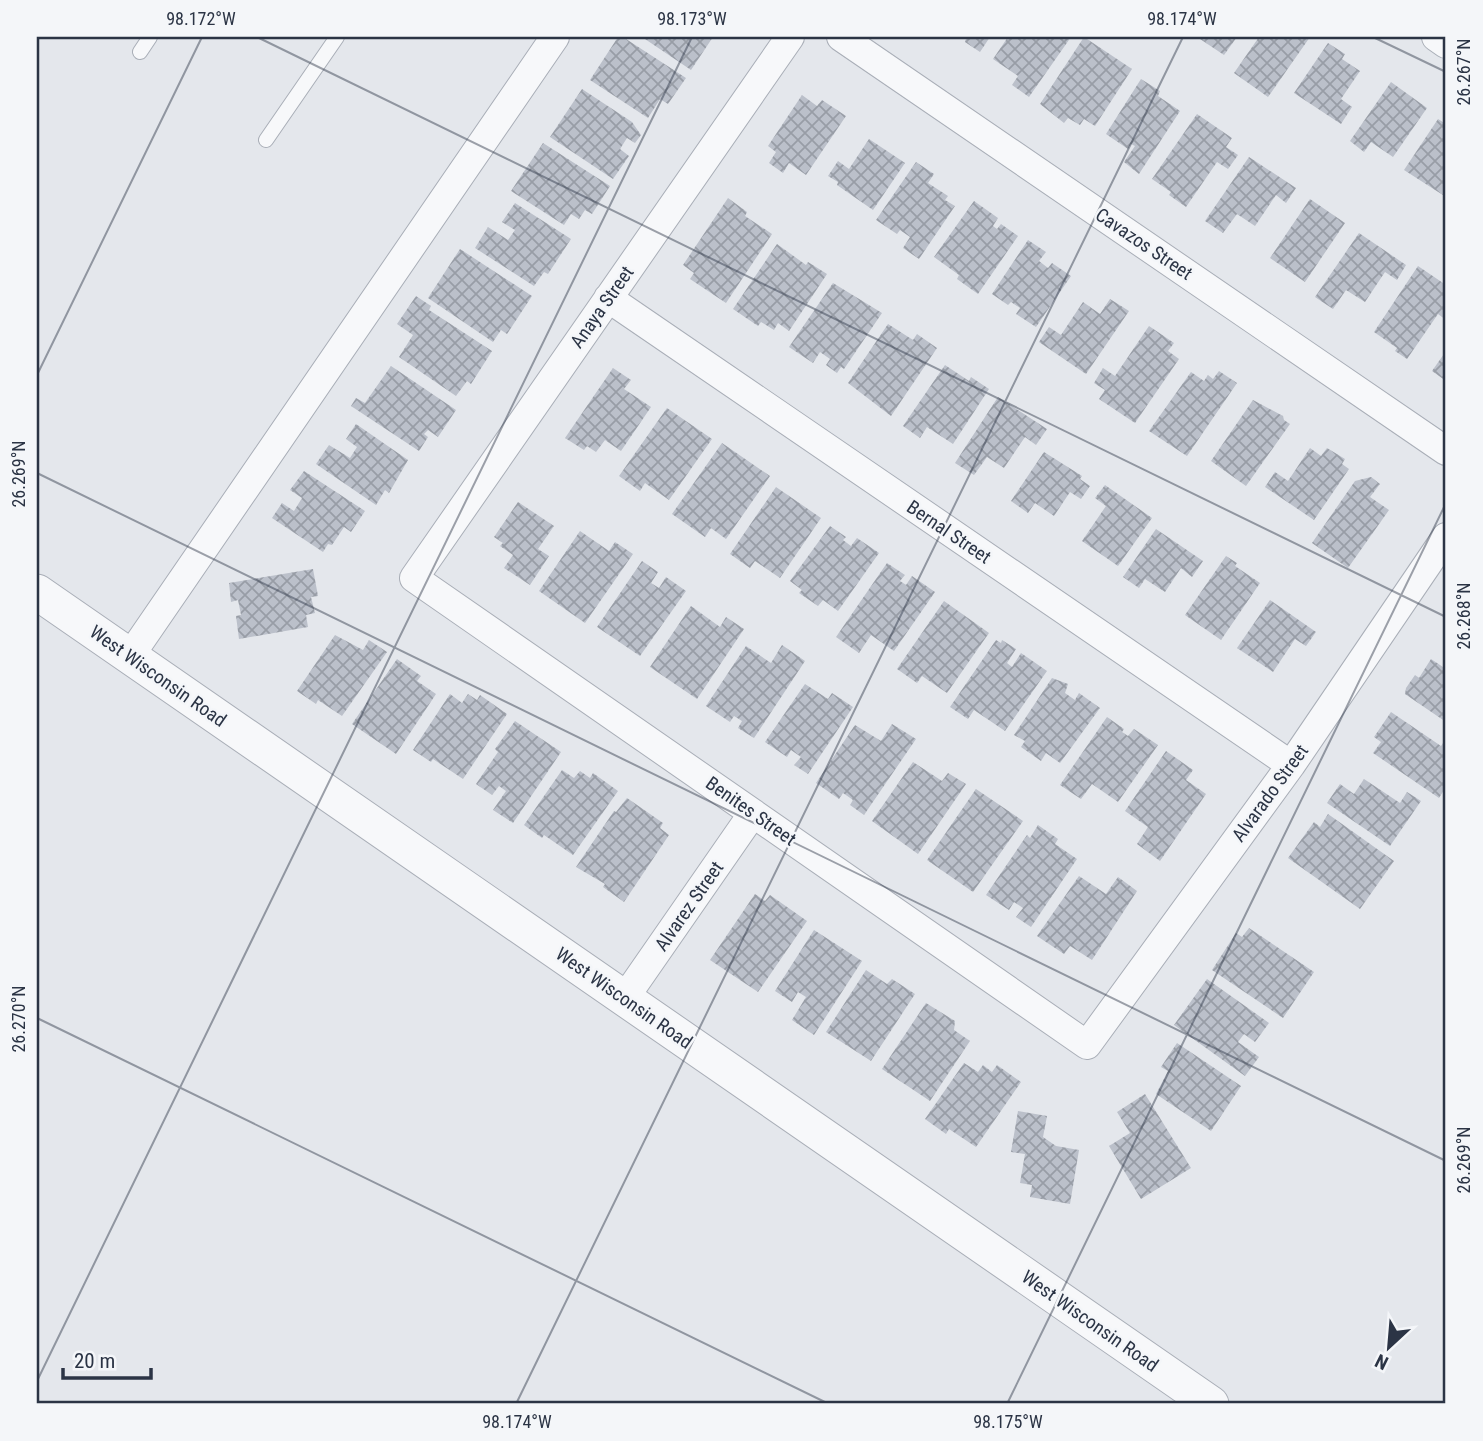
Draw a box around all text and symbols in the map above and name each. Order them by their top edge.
text: 98.172°W [166,8,236,29]
text: 98.173°W [657,8,727,29]
text: 98.174°W [1147,8,1217,29]
text: 26.267°N [1453,38,1474,106]
street label: Cavazos Street [1091,203,1197,285]
street label: Anaya Street [565,262,639,352]
text: 26.269°N [8,440,29,508]
street label: Bernal Street [903,495,995,569]
text: 26.268°N [1453,582,1474,650]
street label: West Wisconsin Road [85,620,231,732]
street label: Alvarado Street [1227,740,1313,846]
street label: Benites Street [701,771,801,851]
street label: Alvarez Street [650,857,728,955]
street label: West Wisconsin Road [551,942,697,1054]
text: 26.270°N [8,985,29,1053]
text: 26.269°N [1453,1126,1474,1194]
street label: West Wisconsin Road [1017,1265,1163,1377]
north arrow [1354,1312,1424,1382]
scale bar [63,1336,150,1380]
text: 20 m [74,1349,115,1373]
text: N [1371,1349,1392,1375]
text: 98.174°W [482,1411,552,1432]
text: 98.175°W [973,1411,1043,1432]

